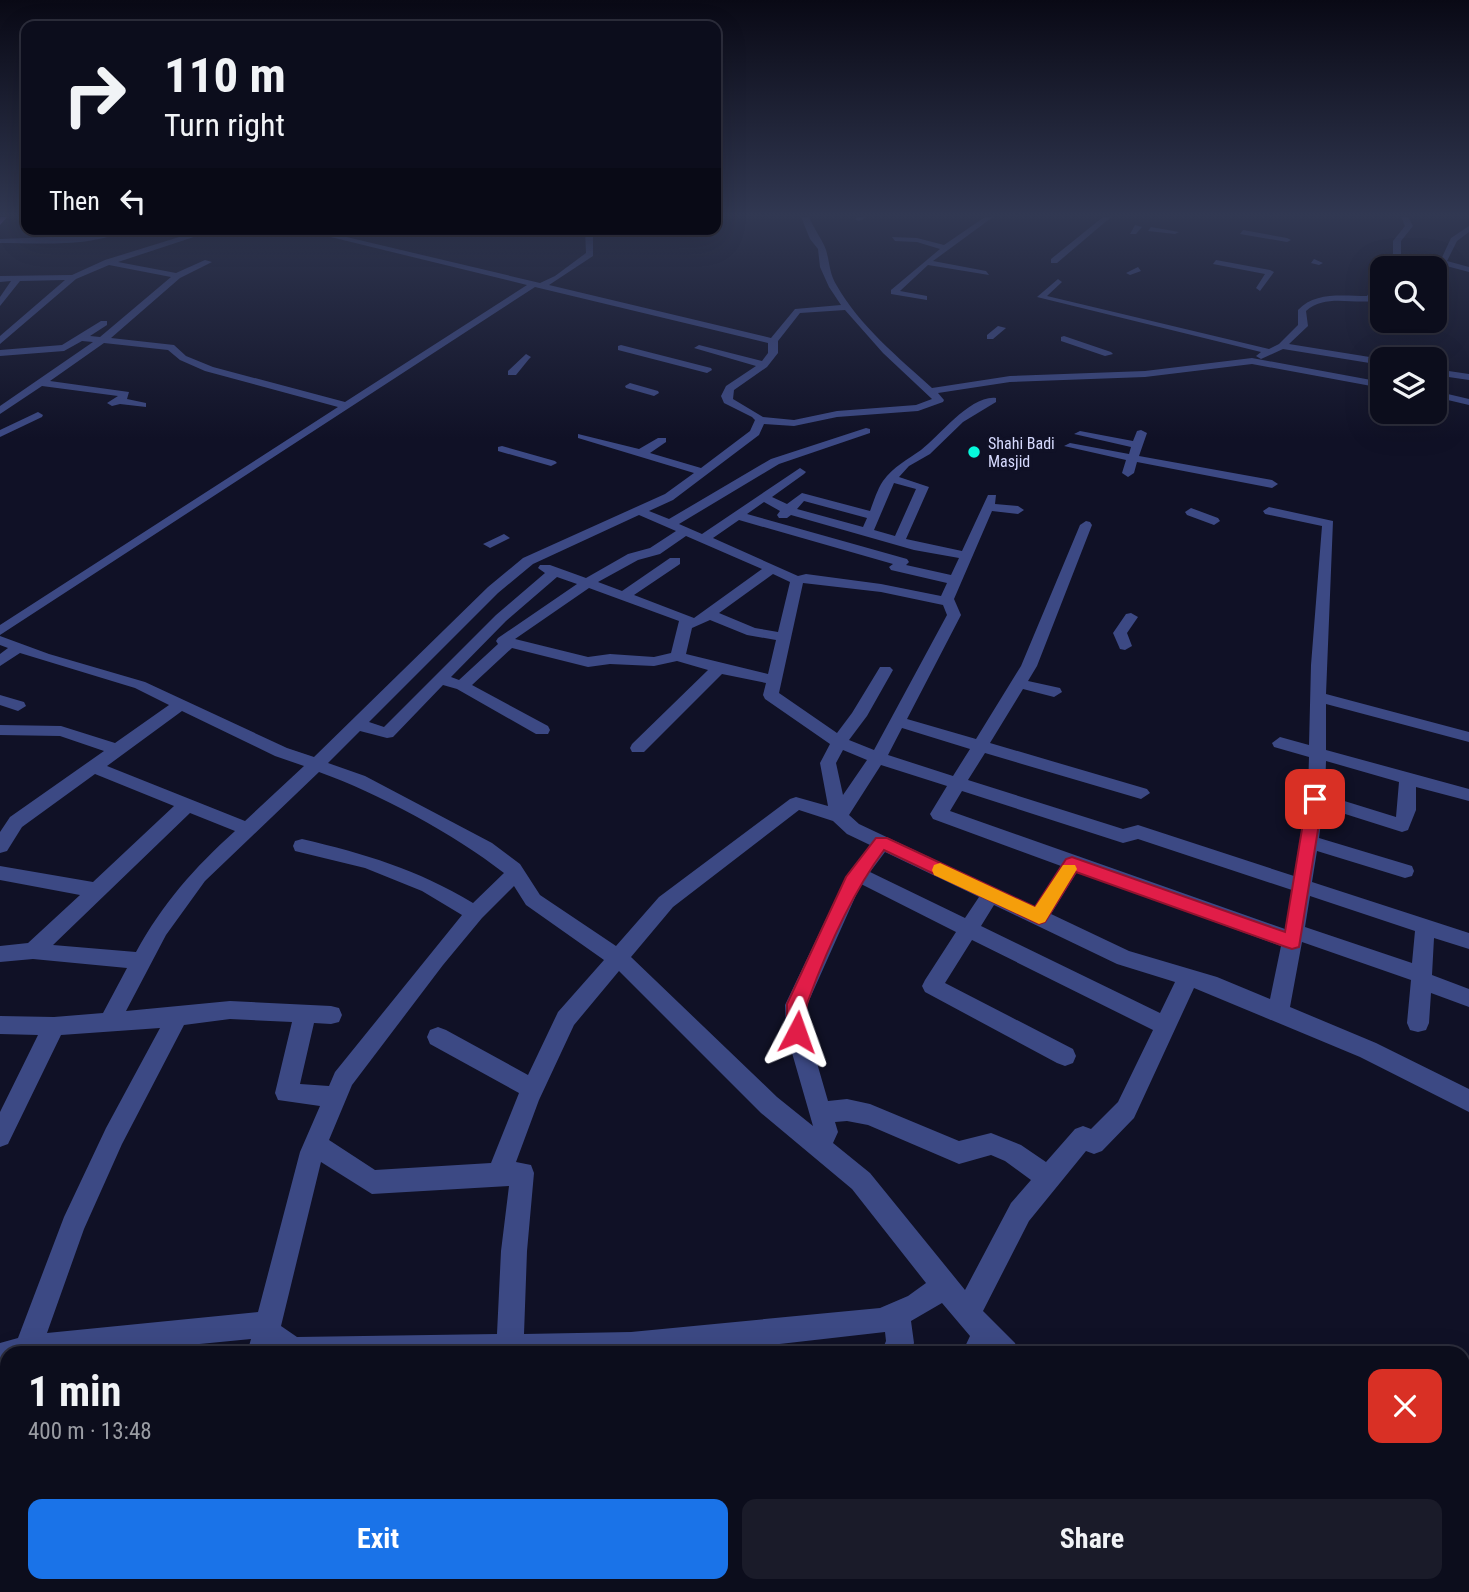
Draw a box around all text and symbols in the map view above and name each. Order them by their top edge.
text: 110 m [164,47,286,104]
icon: right [49,49,140,140]
text: Turn right [164,106,285,144]
icon: left [114,182,152,220]
text: Then [49,186,100,216]
map controls [1370,256,1447,424]
button: search [1370,256,1447,333]
button: layers [1370,347,1447,424]
place label: Shahi Badi Masjid [988,434,1055,471]
marker: Shahi Badi Masjid [966,444,982,460]
pin [1285,769,1345,829]
icon: arrive [1296,780,1334,818]
position arrow [760,995,834,1069]
text: 1 min [28,1367,121,1416]
button: close [1368,1369,1442,1443]
text: 400 m · 13:48 [28,1418,152,1445]
button: Exit [28,1499,728,1579]
button: Share [742,1499,1442,1579]

